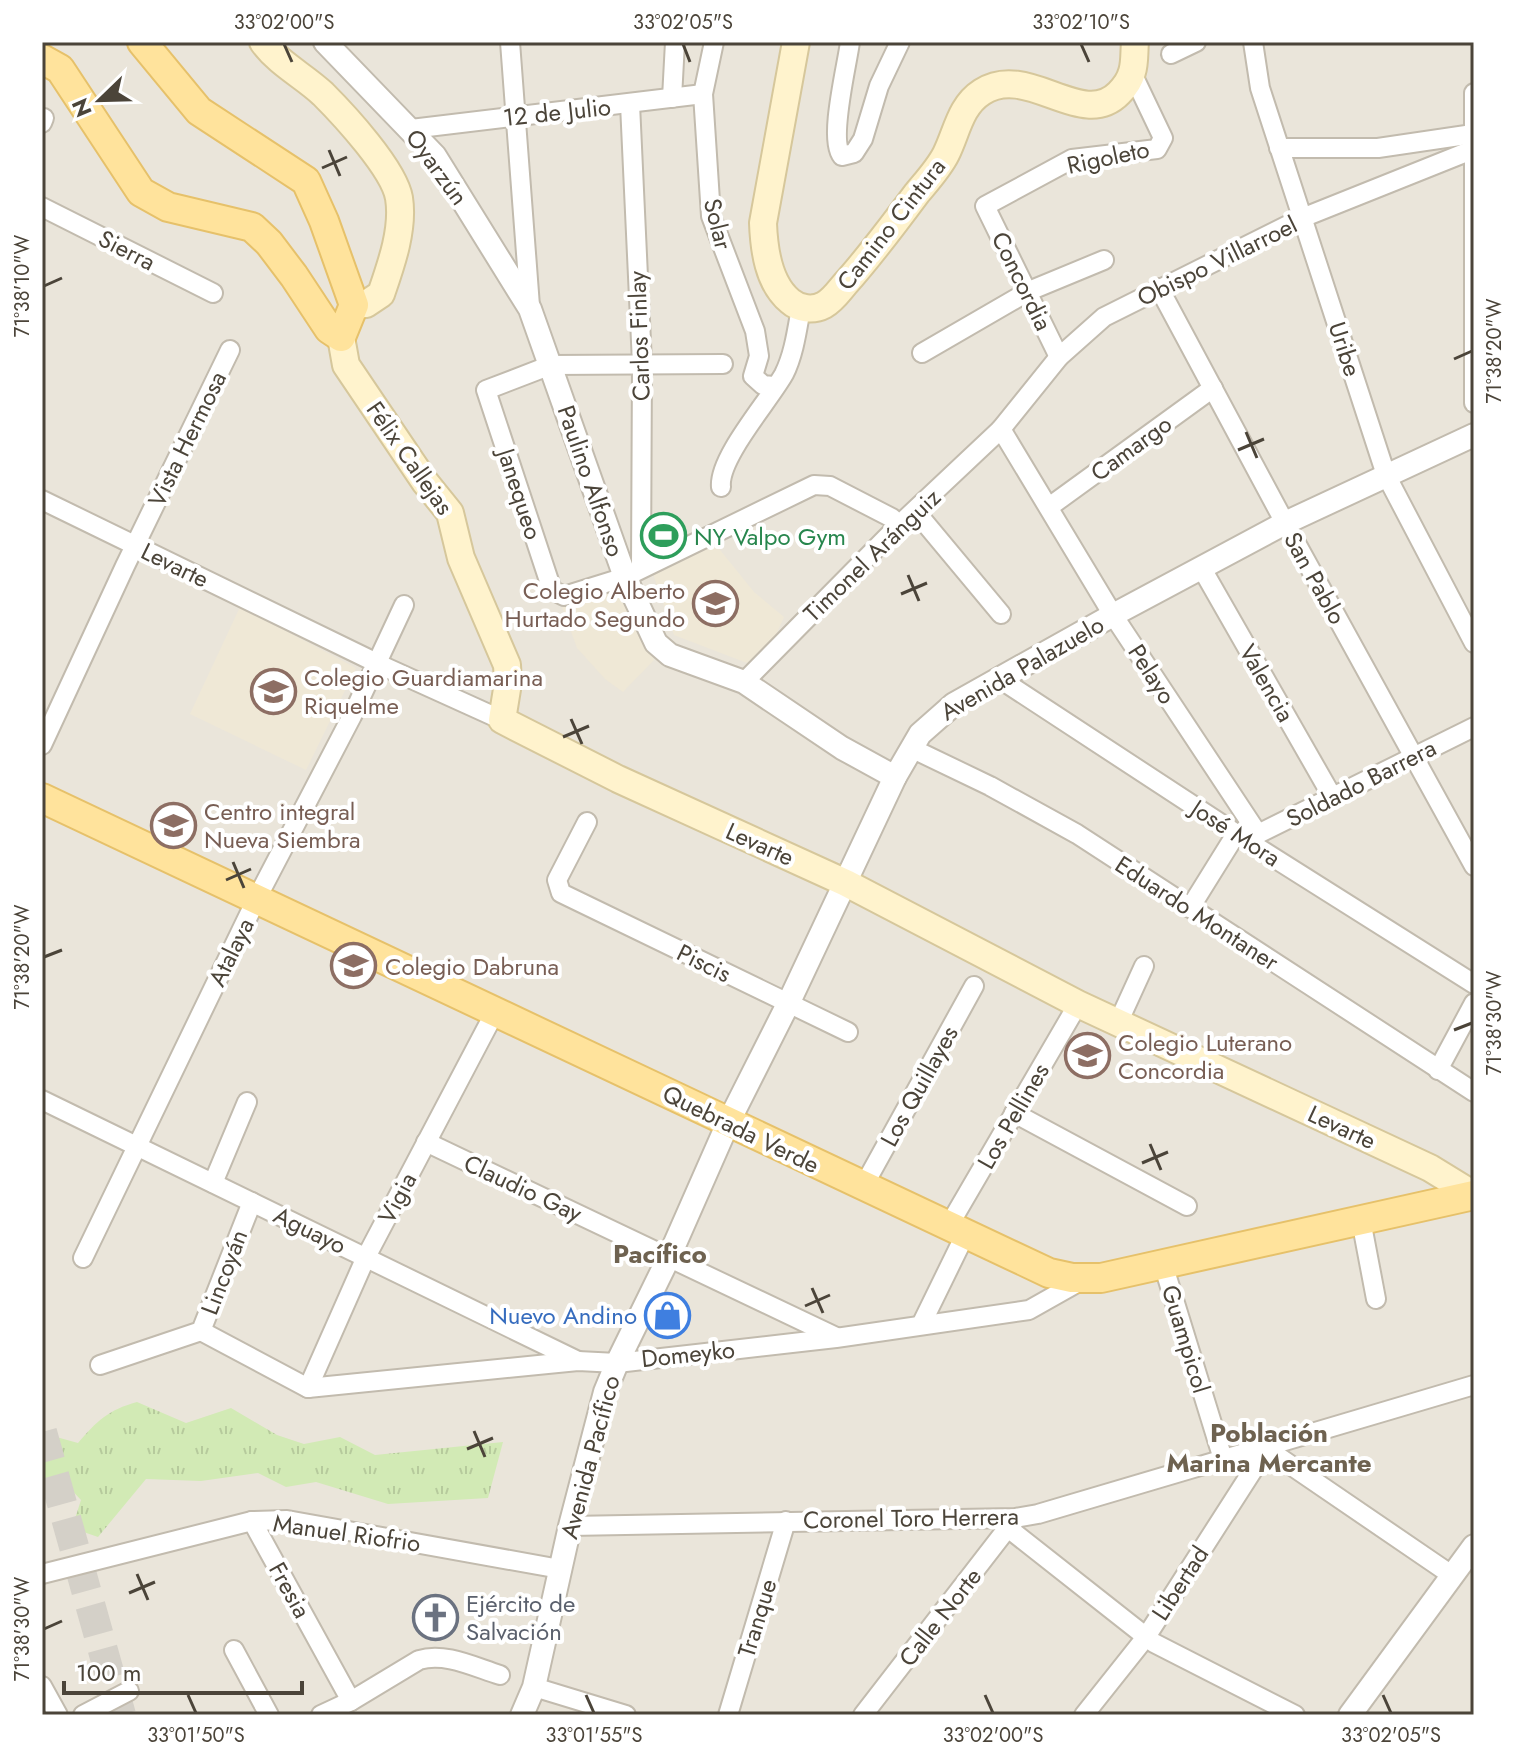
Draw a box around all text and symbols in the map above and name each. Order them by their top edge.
text: 33°02'00"S [234,8,334,37]
text: 33°02'05"S [633,8,733,37]
text: 33°02'10"S [1032,8,1130,37]
north arrow [60,60,140,140]
street label: 12 de Julio [501,89,613,135]
text: N [63,94,100,122]
street label: Oyarzún [397,122,477,212]
street label: Rigoleto [1064,131,1152,183]
street label: Camino Cintura [828,150,954,298]
street label: Solar [695,195,741,254]
street label: Obispo Villarroel [1131,207,1303,315]
street label: Sierra [92,221,162,279]
street label: Concordia [983,226,1061,336]
text: 71°38'10"W [8,234,37,337]
street label: Carlos Finlay [619,270,659,402]
text: 71°38'20"W [1480,298,1509,404]
street label: Uribe [1320,317,1370,381]
street label: Vista Hermosa [139,365,235,513]
street label: Félix Callejas [358,394,462,522]
street label: Paulino Alfonso [549,401,633,561]
street label: Camargo [1083,407,1179,489]
street label: Janequeo [488,441,551,544]
street label: Timonel Aránguiz [796,480,948,630]
sports icon: NY Valpo Gym [639,512,687,560]
place label: NY Valpo Gym [694,519,846,554]
street label: San Pablo [1275,525,1355,631]
street label: Levarte [135,534,215,596]
place label: Colegio Alberto Hurtado Segundo [505,573,685,636]
school or university icon: Colegio Alberto Hurtado Segundo [692,580,740,628]
street label: Avenida Palazuelo [934,607,1110,729]
street label: Pelayo [1120,637,1184,711]
street label: Valencia [1231,638,1303,728]
place label: Colegio Guardiamarina Riquelme [304,660,543,723]
school or university icon: Colegio Guardiamarina Riquelme [249,667,297,715]
street label: Soldado Barrera [1280,730,1442,836]
street label: José Mora [1182,789,1288,875]
place label: Centro integral Nueva Siembra [204,794,360,857]
school or university icon: Centro integral Nueva Siembra [149,801,197,849]
street label: Levarte [720,814,800,874]
street label: Eduardo Montaner [1108,847,1286,980]
text: 71°38'20"W [8,904,37,1010]
street label: Atalaya [199,912,263,992]
street label: Piscis [671,935,737,991]
school or university icon: Colegio Dabruna [330,942,378,990]
place label: Colegio Dabruna [385,949,559,984]
text: 71°38'30"W [1480,970,1509,1075]
street label: Los Quillayes [871,1019,967,1153]
place label: Colegio Luterano Concordia [1118,1025,1292,1088]
school or university icon: Colegio Luterano Concordia [1063,1032,1111,1080]
street label: Los Pellines [968,1056,1058,1176]
street label: Quebrada Verde [657,1076,825,1182]
street label: Levarte [1302,1096,1382,1158]
street label: Claudio Gay [458,1145,588,1231]
street label: Vigia [369,1166,425,1230]
street label: Aguayo [268,1197,352,1263]
street label: Lincoyán [192,1224,256,1320]
district label: Pacífico [613,1235,707,1273]
street label: Guampicol [1153,1281,1219,1397]
shop icon: Nuevo Andino [644,1291,692,1339]
place label: Nuevo Andino [489,1298,637,1333]
street label: Domeyko [639,1332,737,1376]
street label: Avenida Pacífico [551,1371,629,1543]
district label: Población Marina Mercante [1166,1414,1372,1482]
street label: Coronel Toro Herrera [803,1499,1019,1537]
street label: Manuel Riofrio [271,1505,423,1561]
street label: Libertad [1143,1539,1217,1627]
street label: Fresia [260,1556,320,1624]
street label: Calle Norte [890,1560,990,1674]
street label: Tranque [729,1575,785,1661]
text: 71°38'30"W [8,1576,37,1681]
place label: Ejército de Salvación [466,1586,575,1649]
church icon: Ejército de Salvación [411,1593,459,1641]
scale bar [64,1645,302,1695]
text: 100 m [76,1655,142,1690]
text: 33°01'50"S [147,1721,245,1750]
text: 33°01'55"S [546,1721,642,1750]
text: 33°02'00"S [943,1721,1043,1750]
text: 33°02'05"S [1341,1721,1441,1750]

